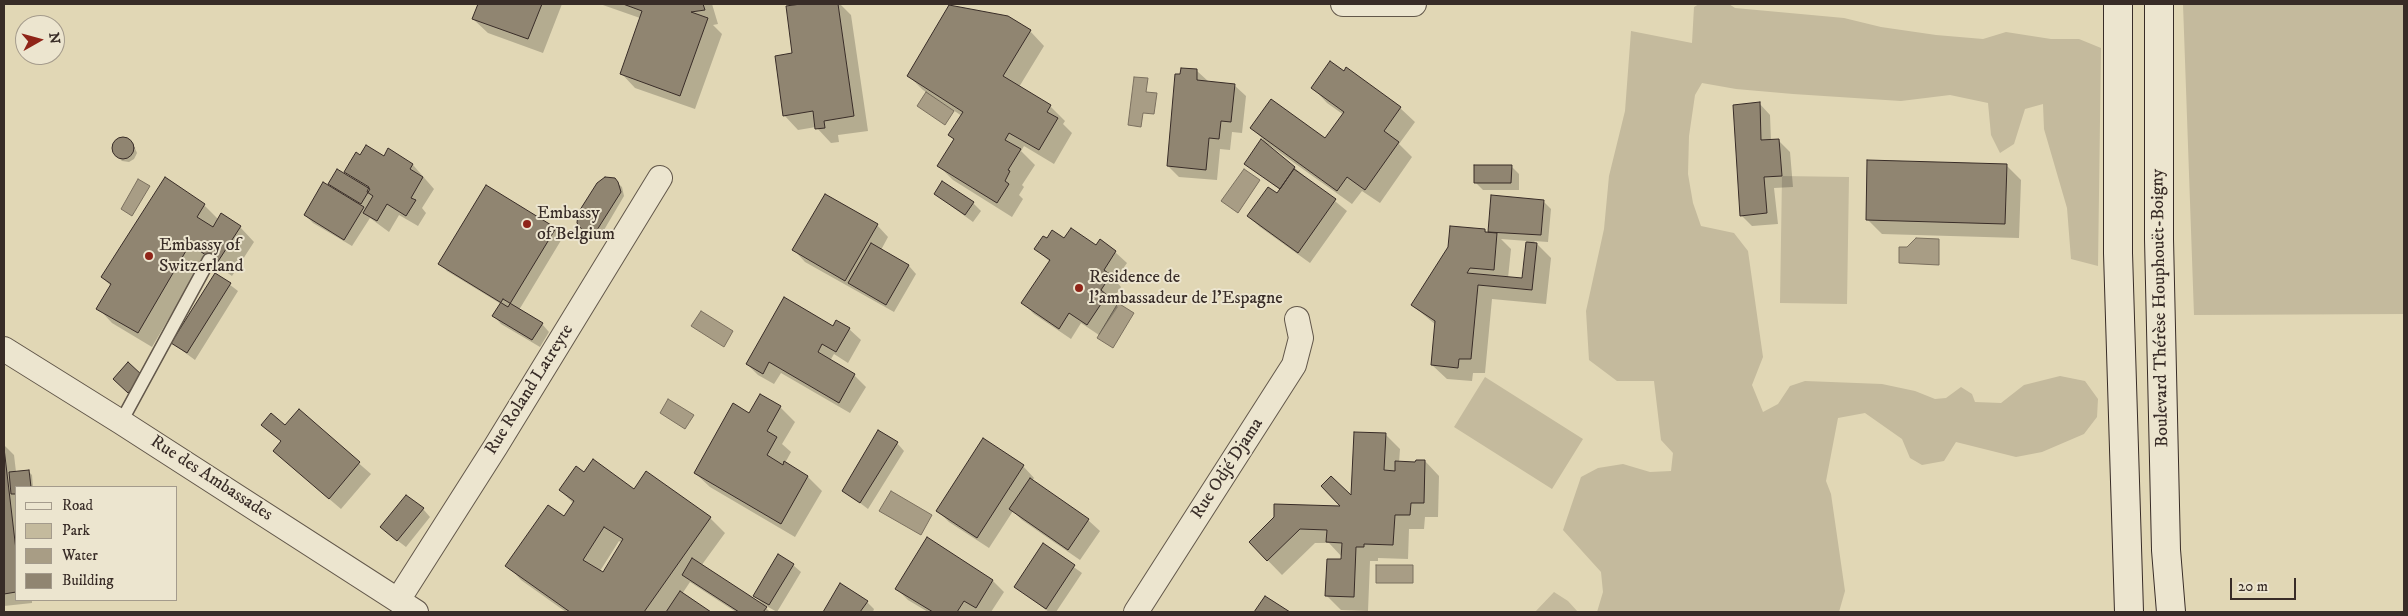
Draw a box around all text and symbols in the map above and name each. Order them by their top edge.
north arrow [15,15,65,65]
text: N [44,31,64,45]
street label: Boulevard Thérèse Houphouët-Boigny [2148,169,2174,447]
place label: Embassy of Belgium [537,203,615,245]
marker: Embassy of Belgium [521,218,533,230]
place label: Embassy of Switzerland [159,235,243,278]
marker: Embassy of Switzerland [143,250,155,262]
place label: Residence de l’ambassadeur de l’Espagne [1089,267,1283,310]
marker: Residence de l’ambassadeur de l’Espagne [1073,282,1085,294]
street label: Rue Roland Latreyte [481,321,579,459]
street label: Rue Odjé Djama [1187,415,1269,523]
street label: Rue des Ambassades [146,431,276,527]
legend [15,486,178,601]
text: Road [62,496,93,515]
text: Park [62,521,90,540]
text: Water [62,546,98,565]
scale bar [2233,568,2299,600]
text: Building [62,571,114,590]
text: 20 m [2238,577,2268,596]

